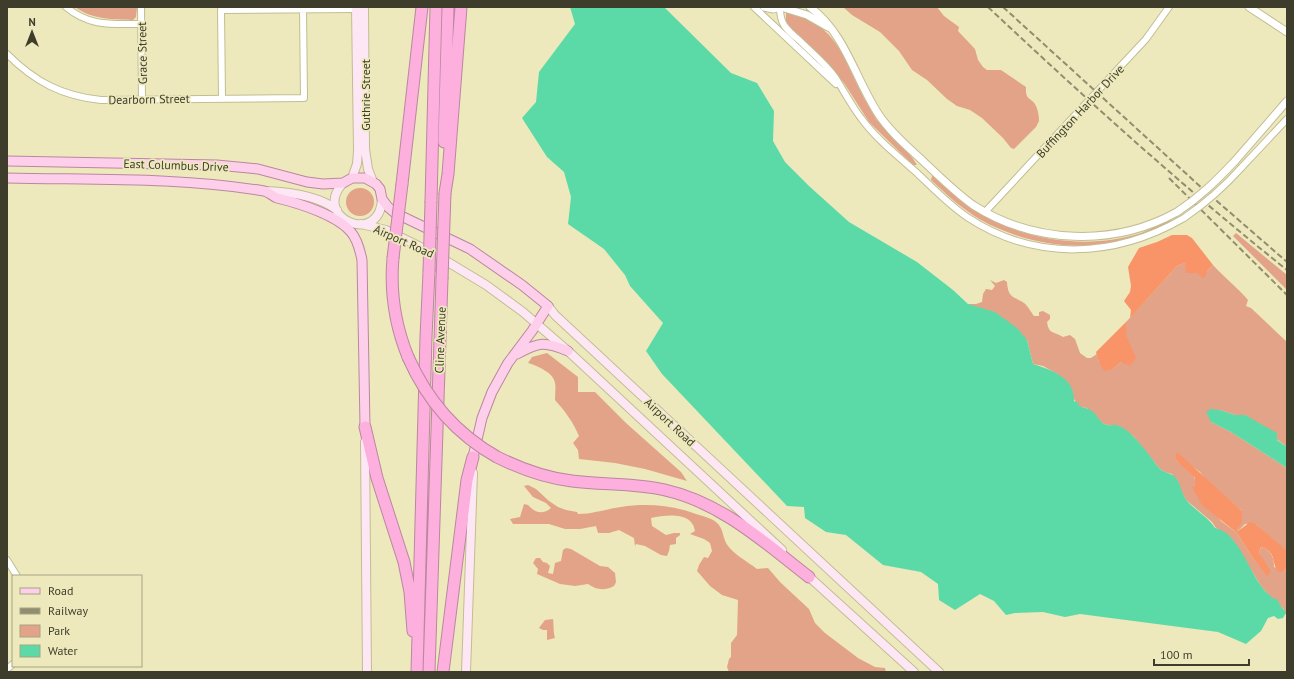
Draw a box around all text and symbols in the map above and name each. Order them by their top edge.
north arrow [12,12,52,52]
text: N [28,15,36,29]
street label: Grace Street [134,22,150,84]
street label: Guthrie Street [358,59,373,131]
street label: Buffington Harbor Drive [1033,61,1127,161]
street label: Dearborn Street [108,91,190,107]
street label: East Columbus Drive [123,156,229,174]
street label: Airport Road [372,221,436,261]
street label: Cline Avenue [431,306,449,374]
street label: Airport Road [641,395,699,449]
legend [12,575,142,667]
text: Road [48,583,73,598]
text: Railway [48,603,88,618]
text: Park [48,623,70,638]
scale bar [1154,641,1249,667]
text: Water [48,643,78,658]
text: 100 m [1160,647,1193,662]

